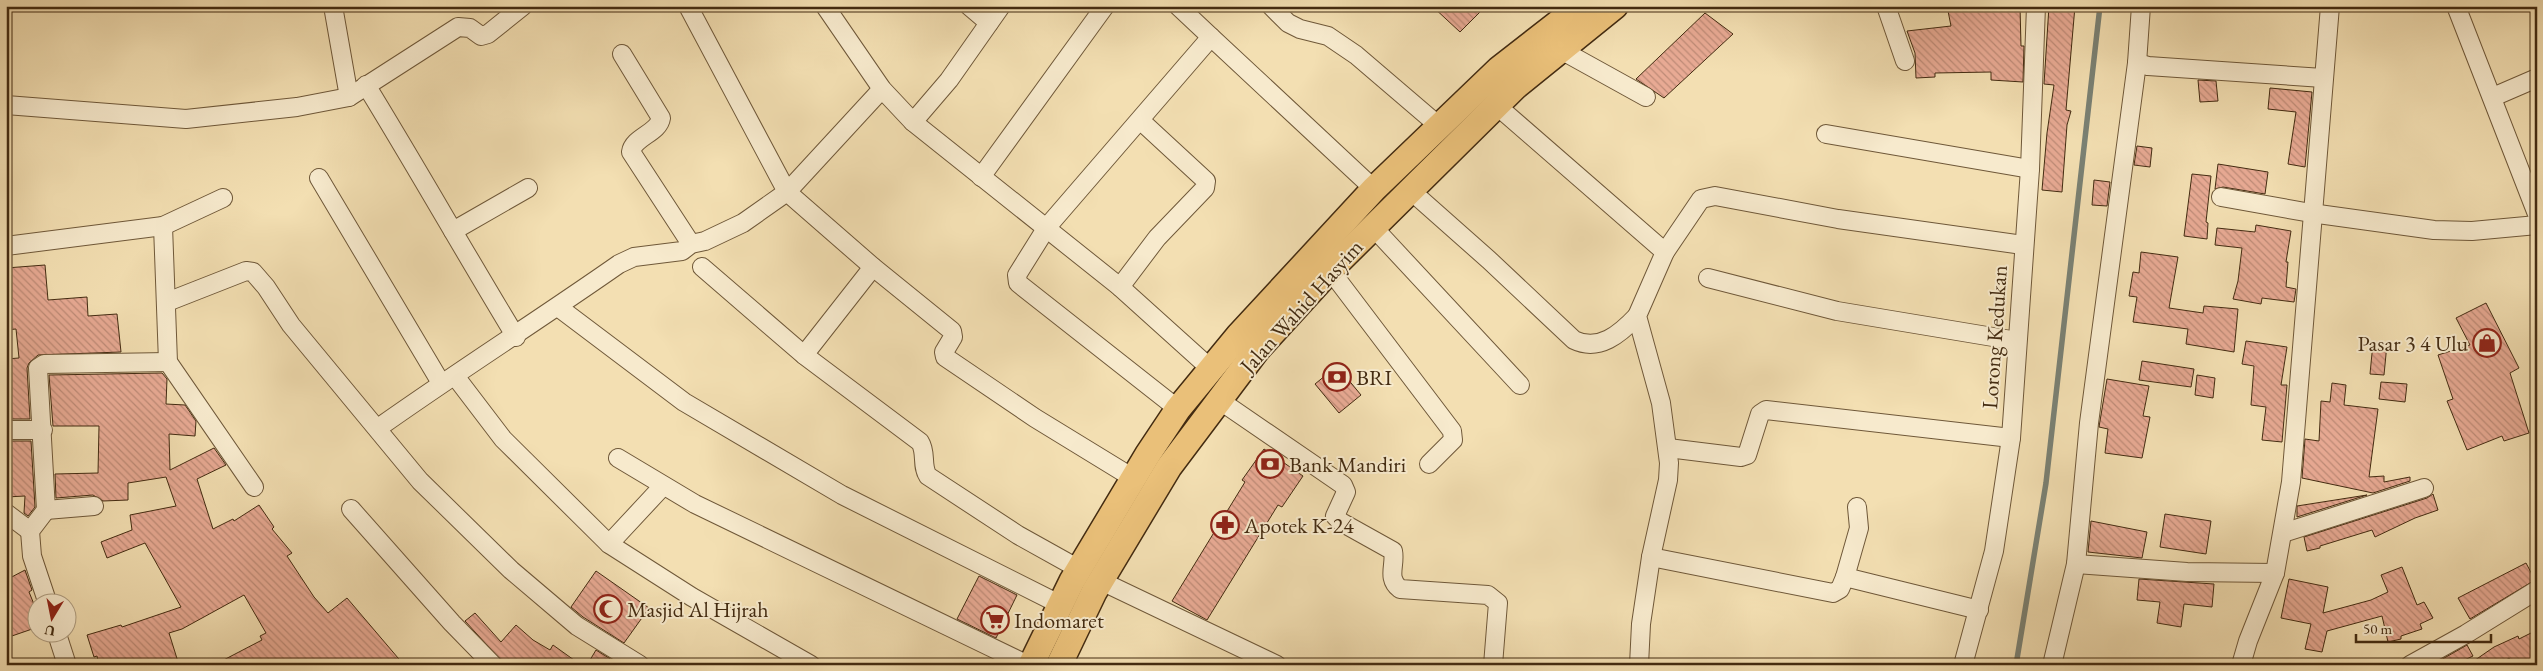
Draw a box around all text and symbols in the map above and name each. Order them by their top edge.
street label: Jalan Wahid Hasyim [1232,233,1369,381]
street label: Lorong Kedukan [1975,264,2014,410]
shop icon: Pasar 3 4 Ulu [2472,328,2502,358]
place label: Pasar 3 4 Ulu [2358,329,2468,358]
bank icon: BRI [1322,362,1352,392]
place label: BRI [1356,363,1393,392]
bank icon: Bank Mandiri [1255,449,1285,479]
place label: Bank Mandiri [1289,450,1406,479]
pharmacy icon: Apotek K-24 [1210,510,1240,540]
place label: Apotek K-24 [1243,511,1354,540]
north arrow [28,594,78,644]
mosque icon: Masjid Al Hijrah [593,594,623,624]
place label: Masjid Al Hijrah [627,595,769,624]
supermarket icon: Indomaret [980,605,1010,635]
place label: Indomaret [1014,606,1104,635]
scale bar [2356,611,2490,643]
text: 50 m [2363,619,2392,638]
text: U [42,621,56,641]

